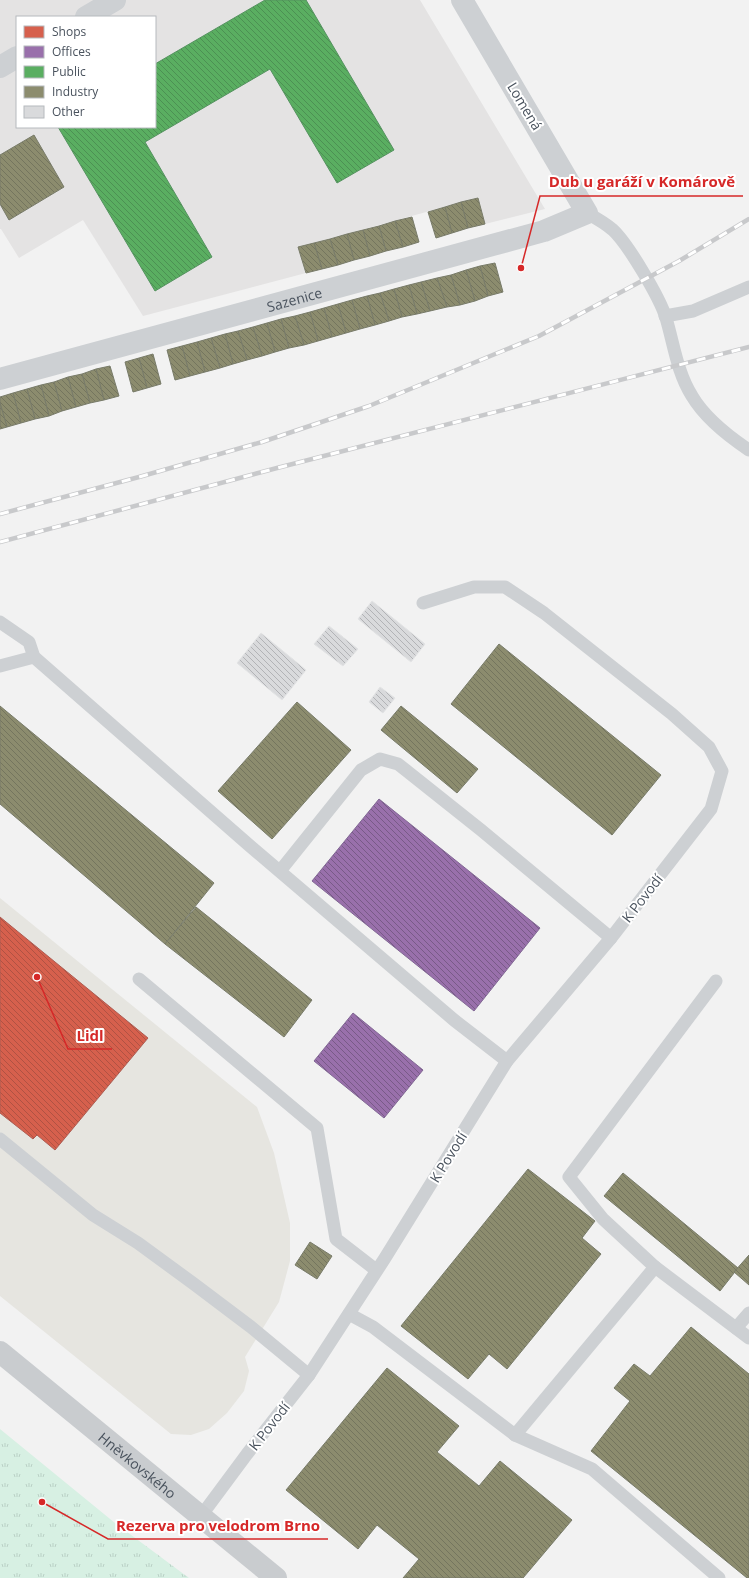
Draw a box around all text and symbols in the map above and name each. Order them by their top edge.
legend [16,16,156,128]
text: Shops [52,23,87,40]
text: Offices [52,43,91,60]
text: Public [52,63,86,80]
street label: Lomená [503,78,547,134]
text: Industry [52,83,99,100]
text: Other [52,103,85,120]
callout: Dub u garáží v Komárově [540,169,743,196]
text: Dub u garáží v Komárově [549,171,735,191]
street label: Sazenice [264,282,324,316]
street label: K Povodí [617,870,667,926]
callout: Lidl [68,1022,112,1049]
text: Lidl [76,1025,104,1045]
street label: K Povodí [425,1128,471,1186]
street label: K Povodí [244,1398,294,1454]
street label: Hněvkovského [95,1427,181,1502]
callout: Rezerva pro velodrom Brno [108,1512,328,1539]
text: Rezerva pro velodrom Brno [116,1515,320,1535]

